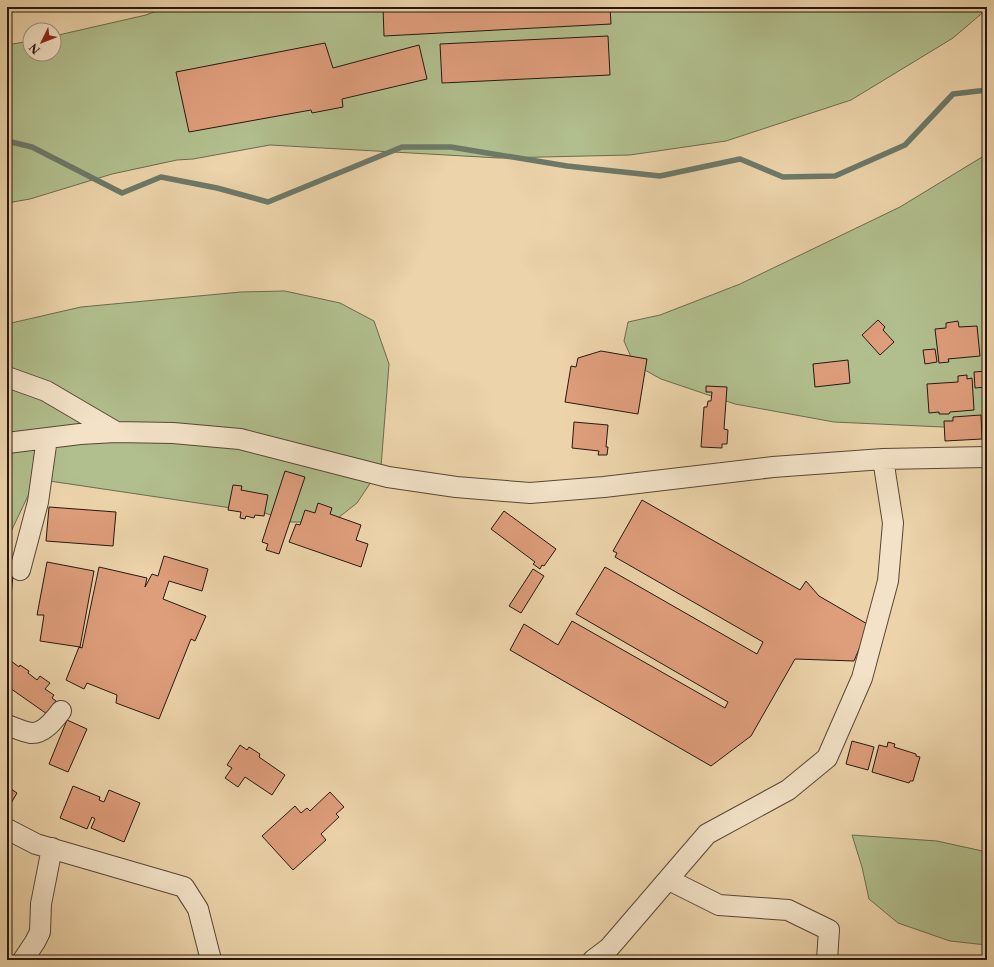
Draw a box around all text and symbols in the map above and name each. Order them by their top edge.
north arrow [22,22,62,62]
text: N [26,40,43,57]

